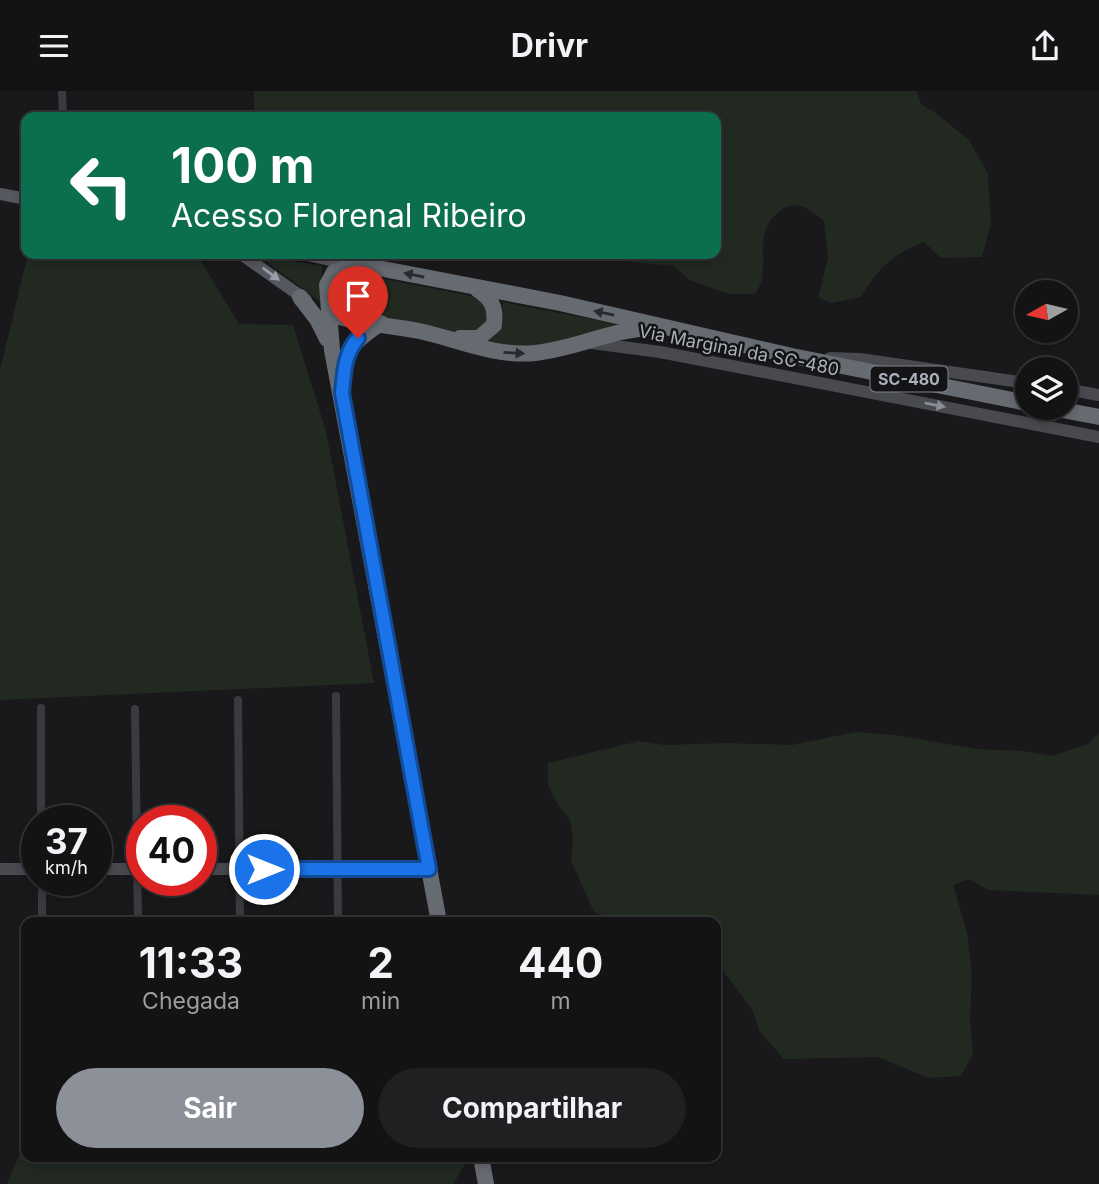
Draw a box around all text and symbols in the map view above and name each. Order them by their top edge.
text: Drivr [511,26,588,65]
icon: menu [35,27,73,65]
icon: share [1026,27,1064,65]
text: 100 m [171,136,315,195]
icon: left [56,140,147,231]
text: Acesso Florenal Ribeiro [171,196,527,235]
pin [328,266,388,338]
one-way arrow [262,267,281,281]
one-way arrow [403,270,425,281]
icon: arrive [339,277,377,315]
north arrow [1015,280,1078,343]
map controls [1015,280,1078,420]
one-way arrow [593,307,615,318]
street label: Via Marginal da SC-480 [637,320,841,380]
one-way arrow [503,348,525,359]
button: layers [1015,357,1078,420]
road number: SC-480 [870,367,948,391]
one-way arrow [924,400,946,411]
speed limit sign: 40 [126,805,217,896]
text: 37 [45,820,88,862]
position arrow [227,832,301,906]
text: km/h [45,857,88,878]
text: 11:33 [139,937,243,988]
text: 2 [367,937,394,988]
text: 440 [518,937,603,988]
text: Chegada [142,987,240,1015]
text: min [361,987,400,1015]
text: m [551,987,571,1015]
button: Sair [56,1068,364,1148]
button: Compartilhar [378,1068,686,1148]

